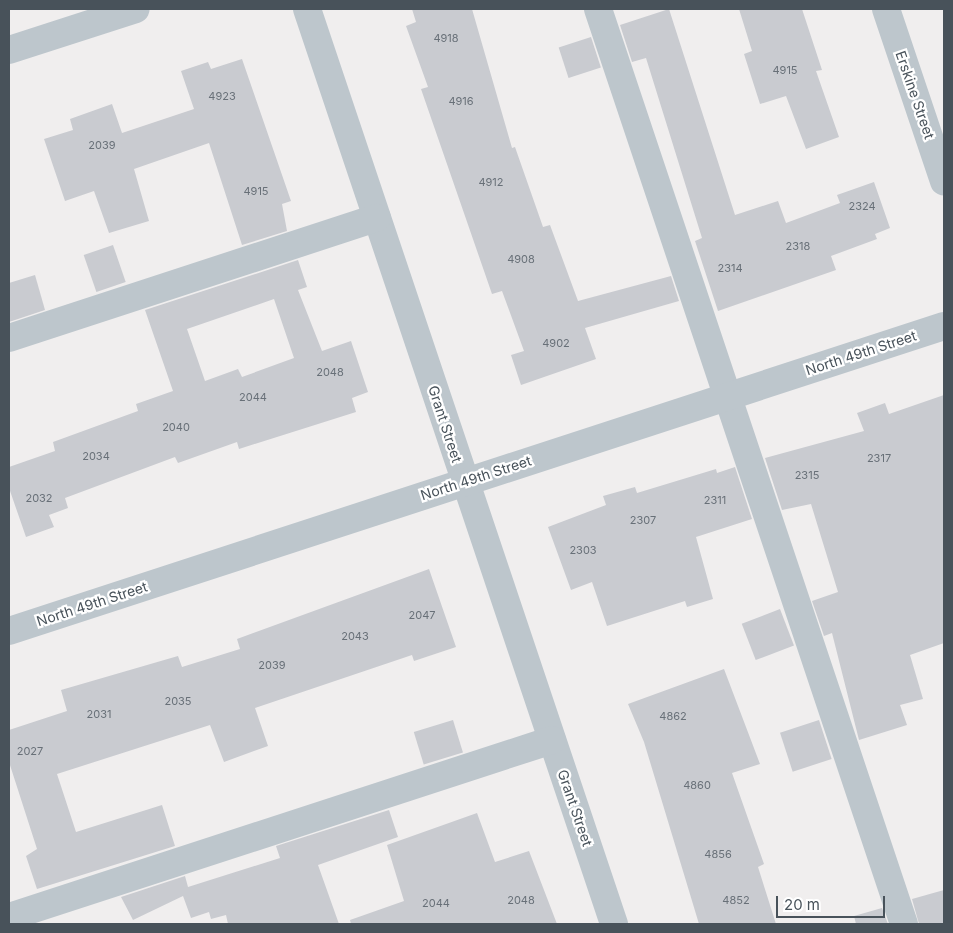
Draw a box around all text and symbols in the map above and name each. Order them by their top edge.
house number: 4918 [433,31,459,45]
street label: Erskine Street [892,49,938,141]
house number: 4915 [772,63,798,77]
house number: 4923 [208,89,236,103]
house number: 4916 [448,94,474,108]
house number: 2039 [88,138,116,152]
house number: 4912 [478,175,504,189]
house number: 4915 [243,184,269,198]
house number: 2324 [848,199,876,213]
house number: 2318 [786,239,810,253]
house number: 4908 [507,252,535,266]
house number: 2314 [717,261,743,275]
street label: North 49th Street [804,327,918,379]
house number: 4902 [542,336,570,350]
house number: 2048 [316,365,344,379]
street label: Grant Street [425,383,465,465]
house number: 2044 [239,390,267,404]
house number: 2040 [162,420,190,434]
house number: 2034 [82,449,110,463]
house number: 2317 [867,451,891,465]
street label: North 49th Street [419,452,533,504]
house number: 2315 [795,468,819,482]
house number: 2032 [25,491,53,505]
house number: 2311 [704,493,726,507]
house number: 2307 [630,513,656,527]
house number: 2303 [569,543,597,557]
street label: North 49th Street [35,578,149,630]
house number: 2047 [409,608,435,622]
house number: 2043 [341,629,369,643]
house number: 2039 [258,658,286,672]
house number: 2035 [164,694,192,708]
house number: 2031 [87,707,111,721]
house number: 4862 [659,709,687,723]
house number: 2027 [17,744,43,758]
street label: Grant Street [554,768,596,848]
house number: 4860 [683,778,711,792]
house number: 4856 [704,847,732,861]
scale bar [778,886,887,918]
house number: 2048 [507,893,535,907]
house number: 4852 [722,893,750,907]
text: 20 m [784,895,820,914]
house number: 2044 [422,896,450,910]

